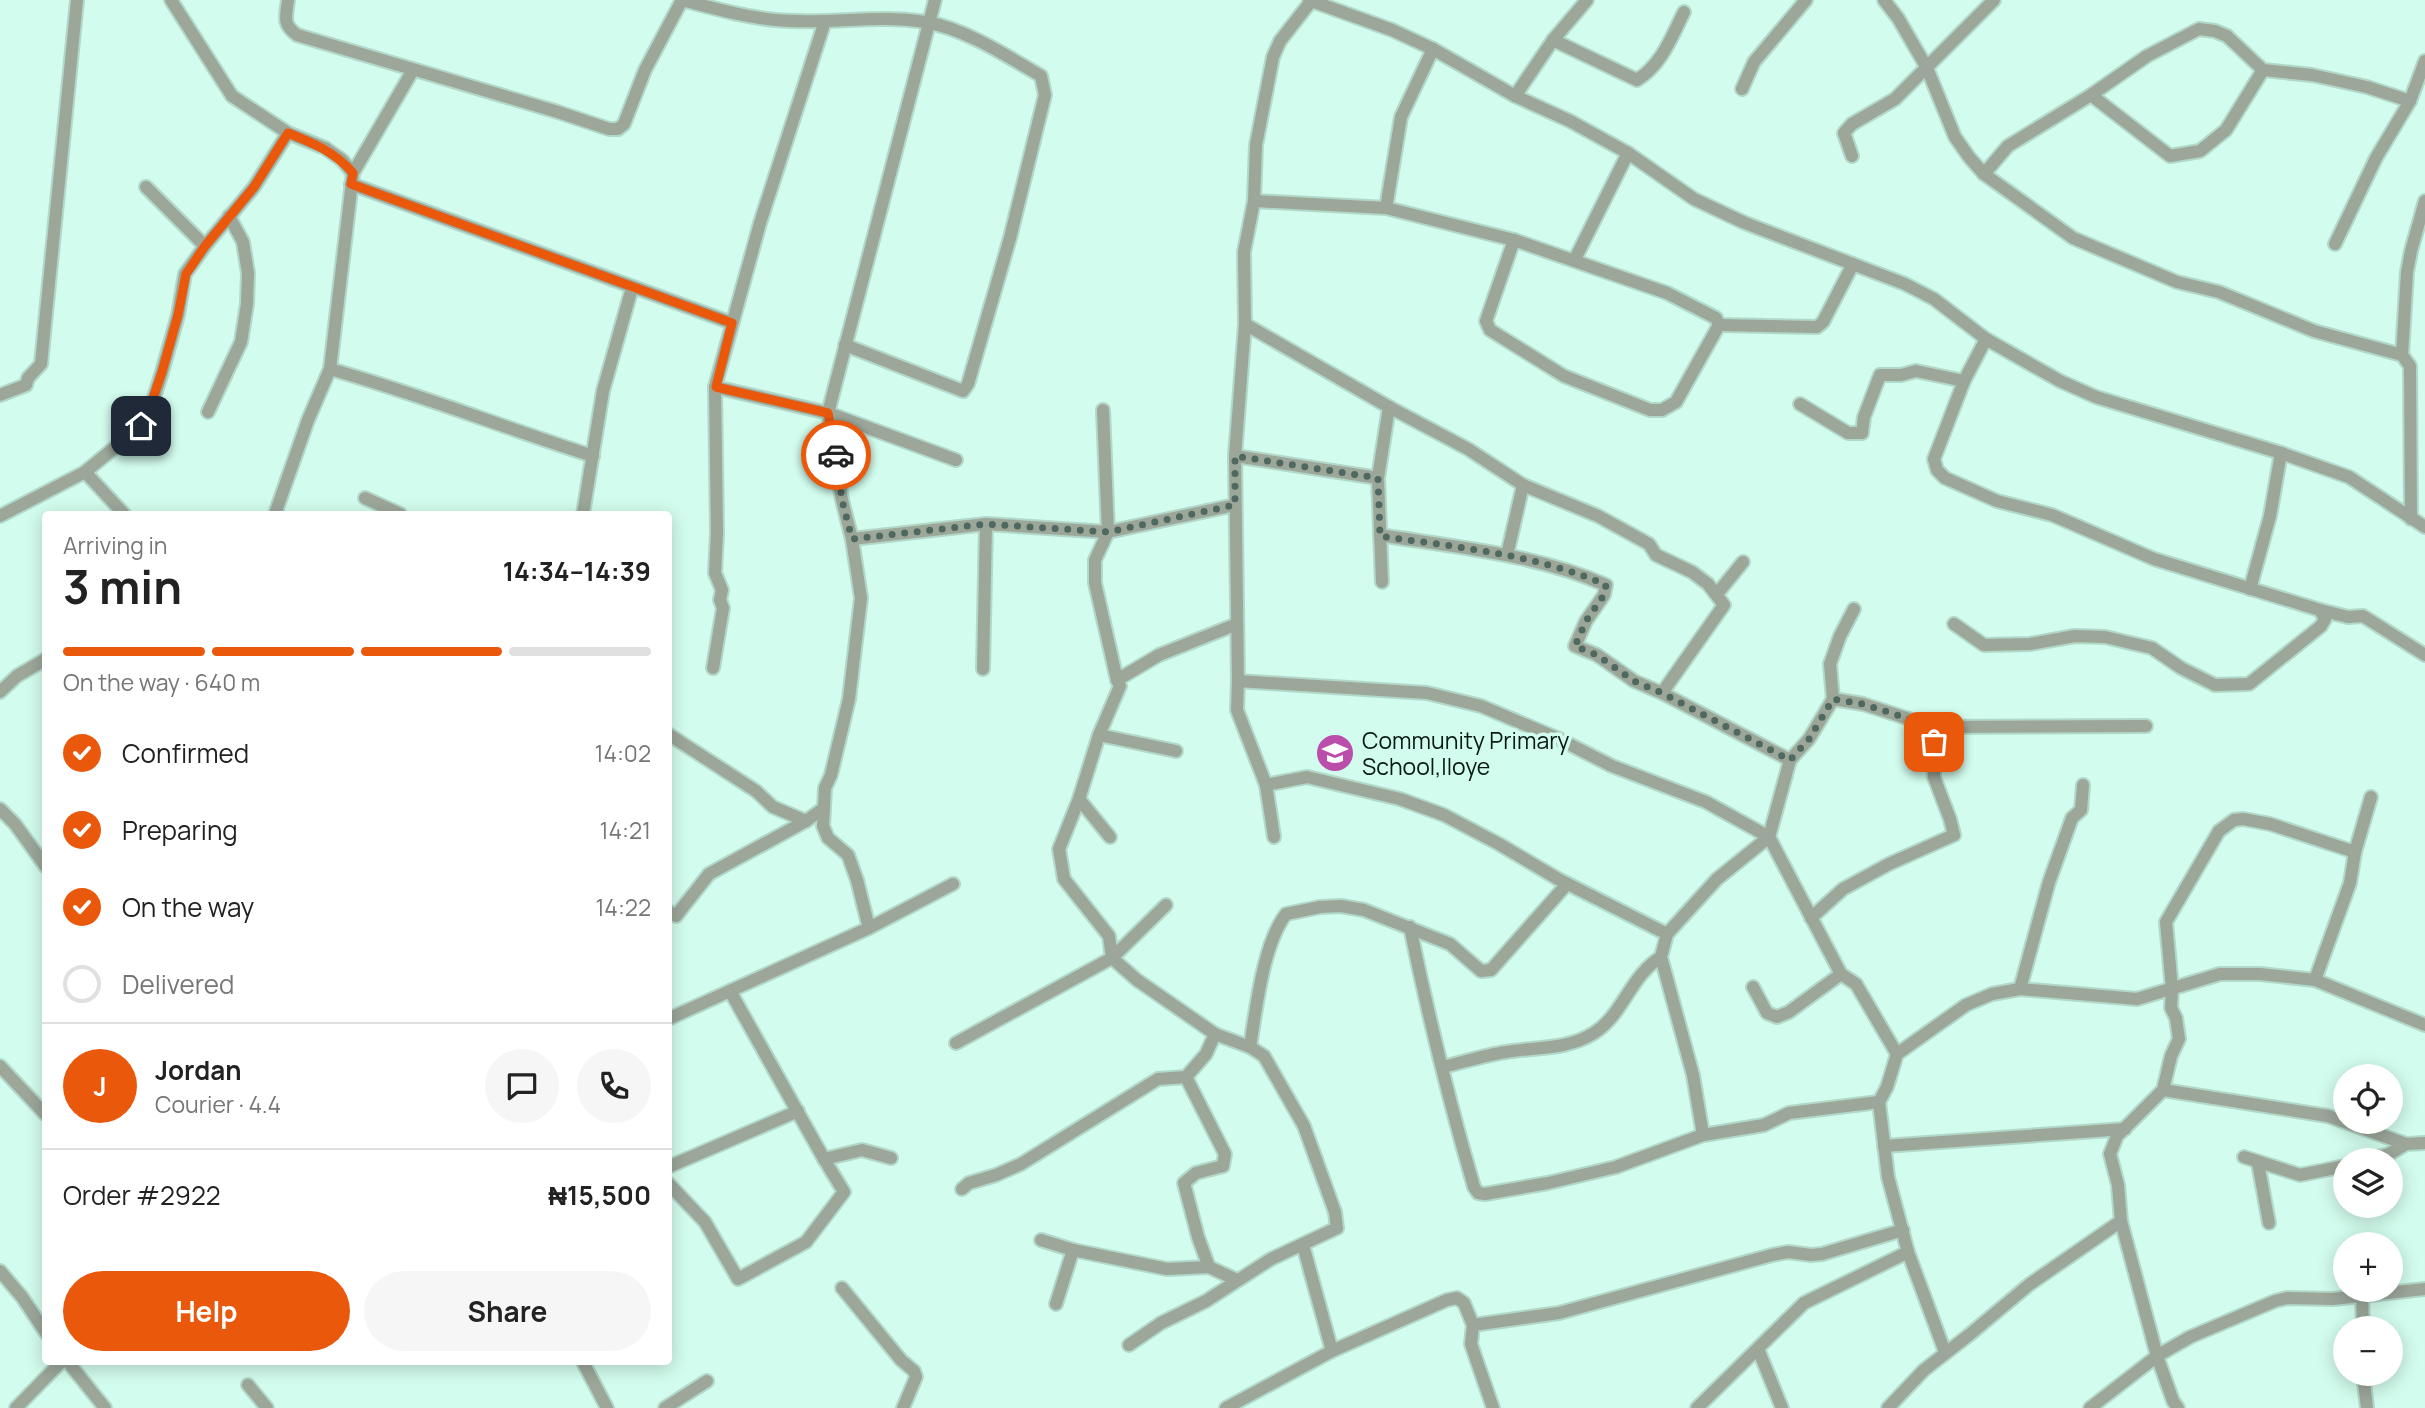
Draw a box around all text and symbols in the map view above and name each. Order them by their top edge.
pin [111,396,171,456]
icon: home [122,407,160,445]
courier [801,420,871,490]
icon: car [817,436,855,474]
text: Arriving in [63,529,168,561]
text: 14:34–14:39 [503,553,651,589]
text: 3 min [63,555,182,618]
text: On the way · 640 m [63,666,260,698]
pin [1904,712,1964,772]
icon: bag [1915,723,1953,761]
place label: Community Primary School,Iloye [1362,724,1569,782]
school or university icon: Community Primary School,Iloye [1314,732,1356,774]
icon: check [63,734,101,772]
text: Confirmed [122,735,249,771]
text: 14:02 [594,737,651,769]
icon: check [63,811,101,849]
text: Preparing [122,812,238,848]
text: 14:21 [600,814,651,846]
icon: check [63,888,101,926]
text: On the way [122,889,254,925]
text: 14:22 [595,891,651,923]
text: Delivered [122,966,234,1002]
button: chat [485,1049,559,1123]
button: phone [577,1049,651,1123]
text: Jordan [155,1052,241,1088]
map controls [2333,1064,2403,1386]
button: locate [2333,1064,2403,1134]
text: J [93,1068,107,1104]
text: Courier · 4.4 [155,1088,281,1120]
button: layers [2333,1148,2403,1218]
text: Order #2922 [63,1177,221,1213]
text: ₦15,500 [548,1177,651,1213]
button: + [2333,1232,2403,1302]
button: Help [63,1271,350,1351]
button: Share [364,1271,651,1351]
button: − [2333,1316,2403,1386]

